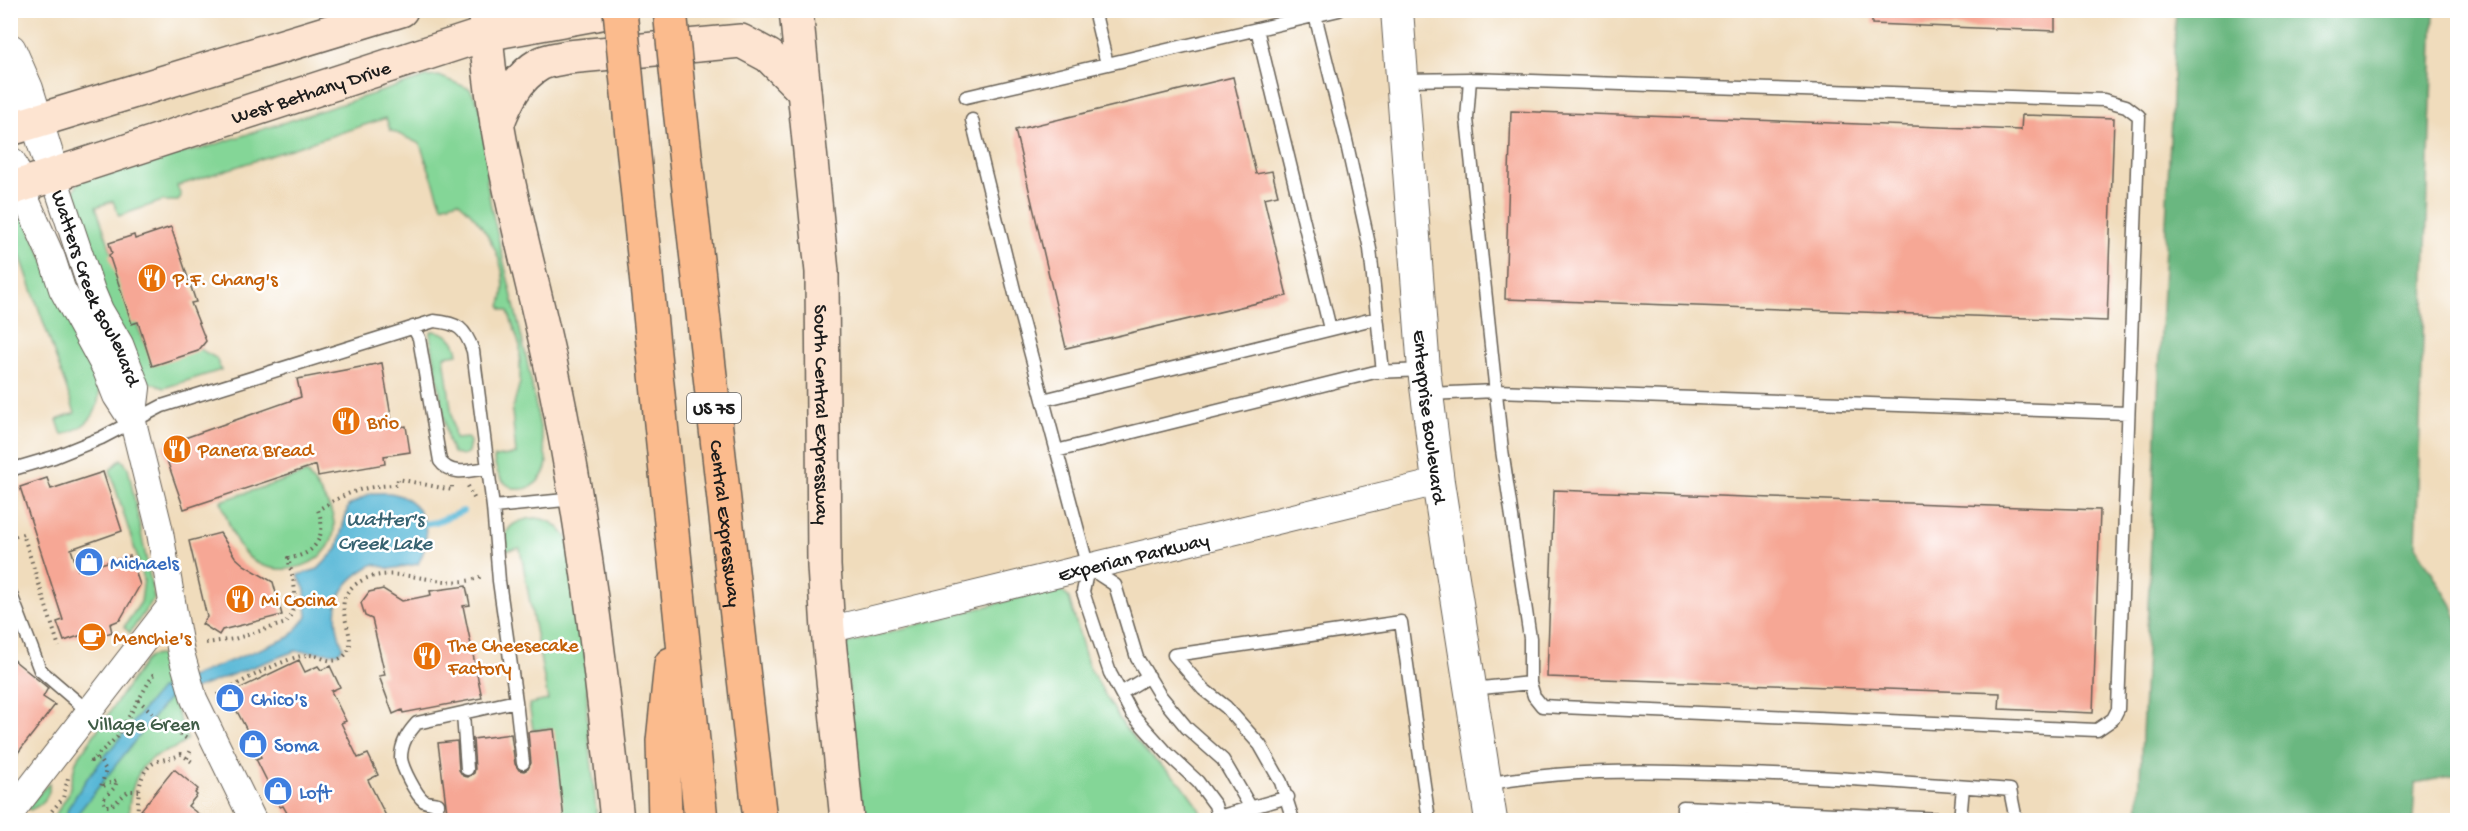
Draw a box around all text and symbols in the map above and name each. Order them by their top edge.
street label: West Bethany Drive [229,58,395,131]
street label: Watters Creek Boulevard [44,188,144,392]
restaurant icon: P.F. Chang's [136,262,168,294]
place label: P.F. Chang's [172,270,278,293]
street label: South Central Expressway [807,304,832,525]
street label: Enterprise Boulevard [1406,329,1450,508]
road number: US 75 [687,393,741,423]
restaurant icon: Brio [330,405,362,437]
place label: Brio [366,413,399,436]
restaurant icon: Panera Bread [161,433,193,465]
street label: Central Expressway [702,439,744,609]
place label: Panera Bread [197,441,316,464]
water label: Watter's Creek Lake [338,509,433,558]
street label: Experian Parkway [1056,530,1212,589]
shop icon: Michaels [73,546,105,578]
place label: Michaels [110,554,180,577]
restaurant icon: Mi Cocina [224,583,256,615]
place label: Mi Cocina [261,591,338,614]
cafe icon: Menchie's [76,621,108,653]
place label: Menchie's [113,629,192,652]
place label: The Cheesecake Factory [447,636,579,682]
restaurant icon: The Cheesecake Factory [411,640,443,672]
shop icon: Chico's [214,682,246,714]
place label: Chico's [251,690,307,713]
park label: Village Green [87,715,200,738]
shop icon: Soma [237,728,269,760]
place label: Soma [274,736,320,759]
shop icon: Loft [262,775,294,807]
place label: Loft [299,783,333,806]

